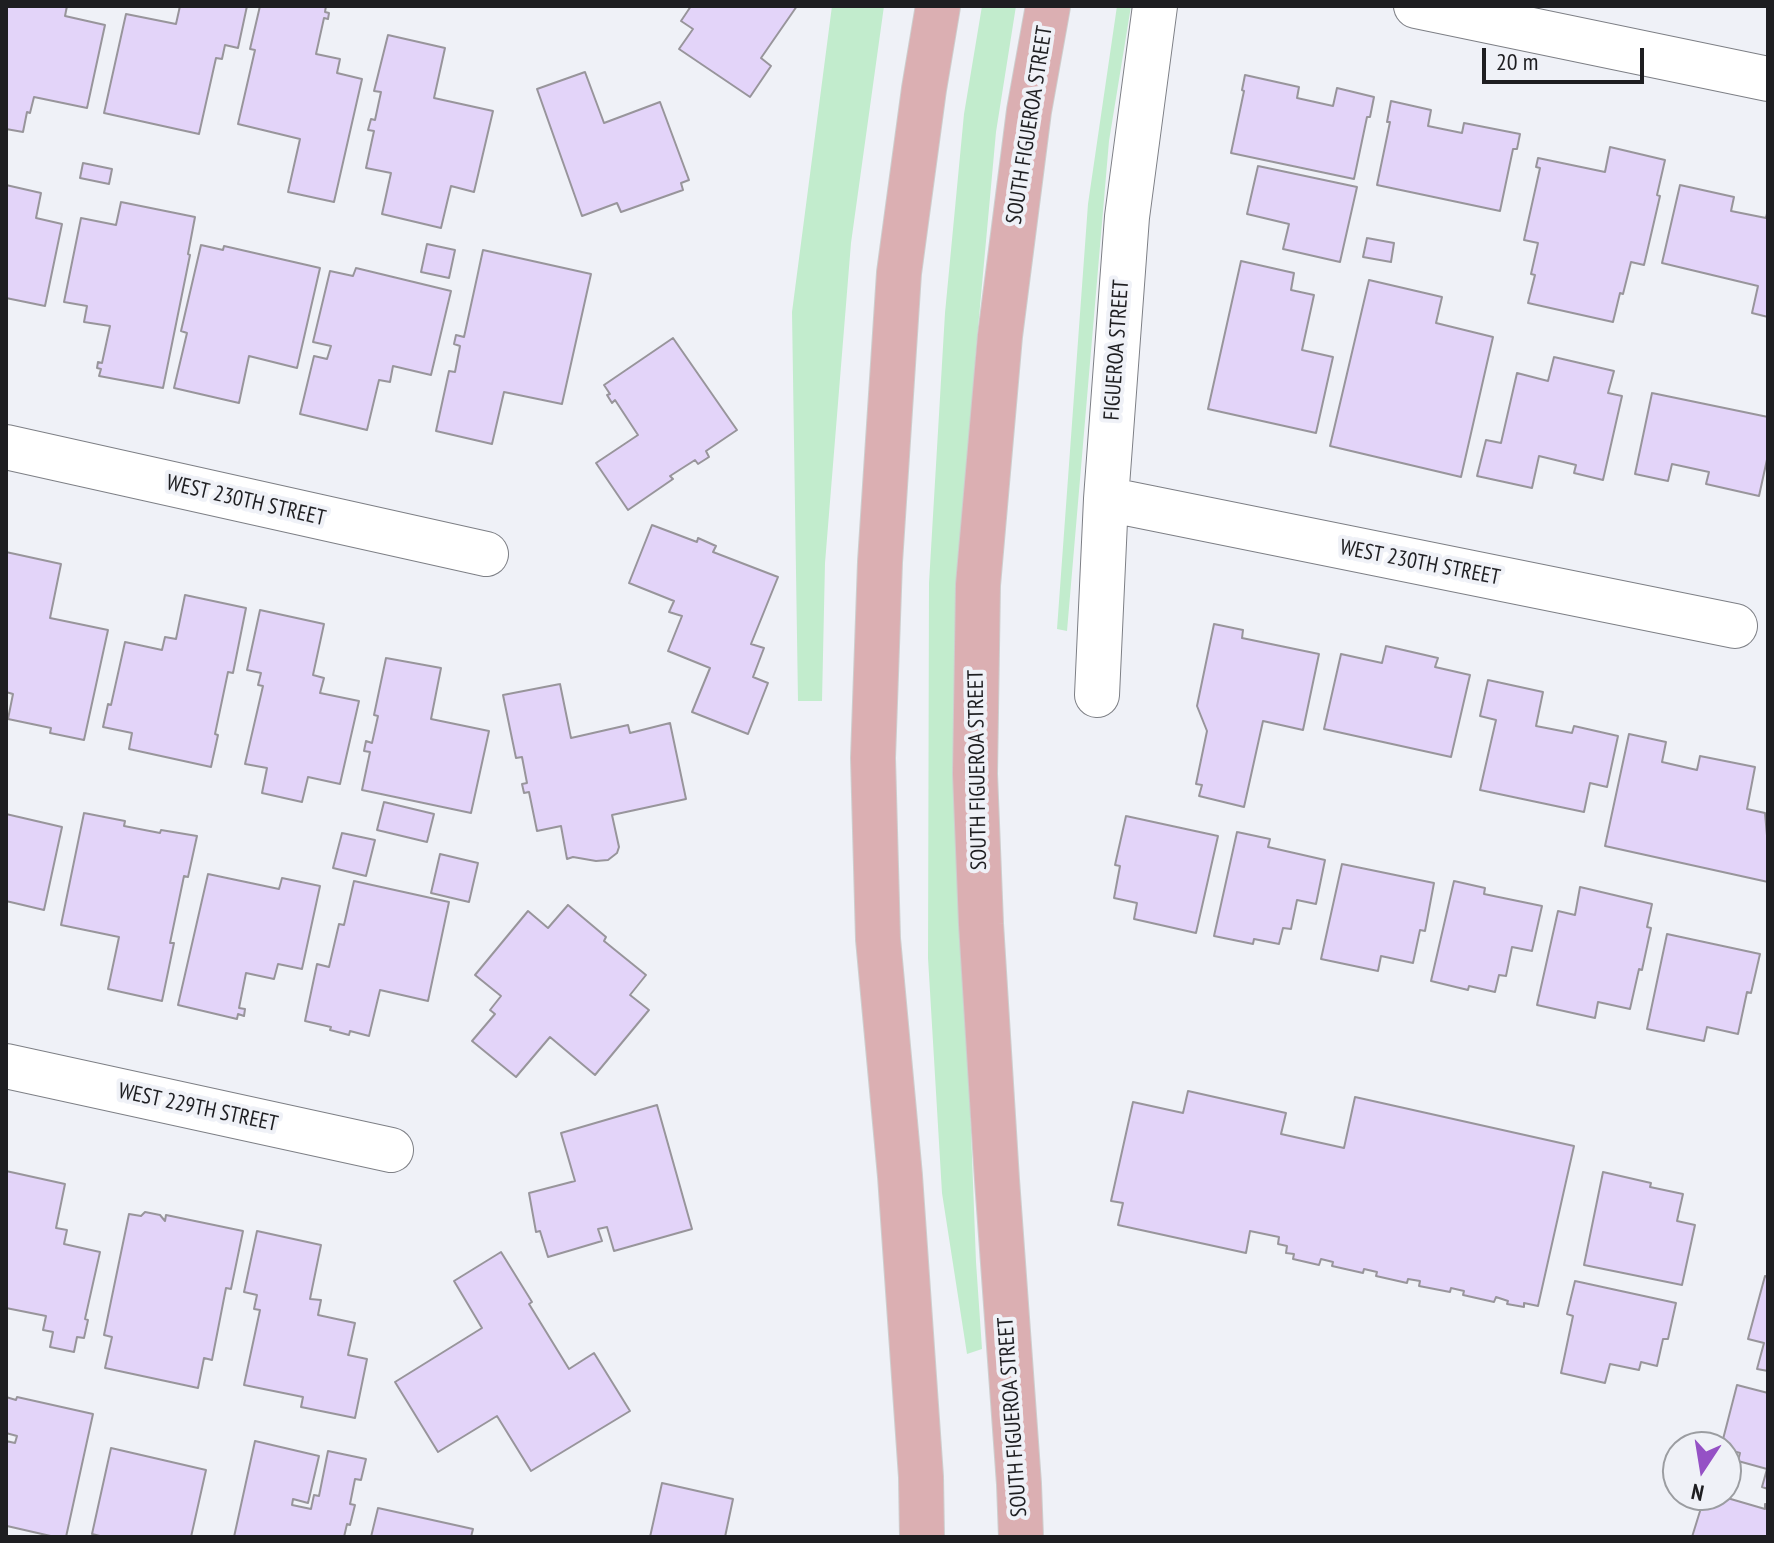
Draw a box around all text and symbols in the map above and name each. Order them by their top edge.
street label: SOUTH FIGUEROA STREET [1001,24,1059,226]
scale bar [1486,32,1648,82]
text: 20 m [1496,46,1538,77]
street label: FIGUEROA STREET [1099,279,1135,421]
street label: WEST 230TH STREET [164,470,328,532]
street label: WEST 230TH STREET [1338,535,1502,591]
street label: SOUTH FIGUEROA STREET [963,670,993,870]
street label: WEST 229TH STREET [116,1078,280,1138]
street label: SOUTH FIGUEROA STREET [993,1316,1033,1518]
north arrow [1662,1431,1742,1511]
text: N [1689,1478,1706,1507]

